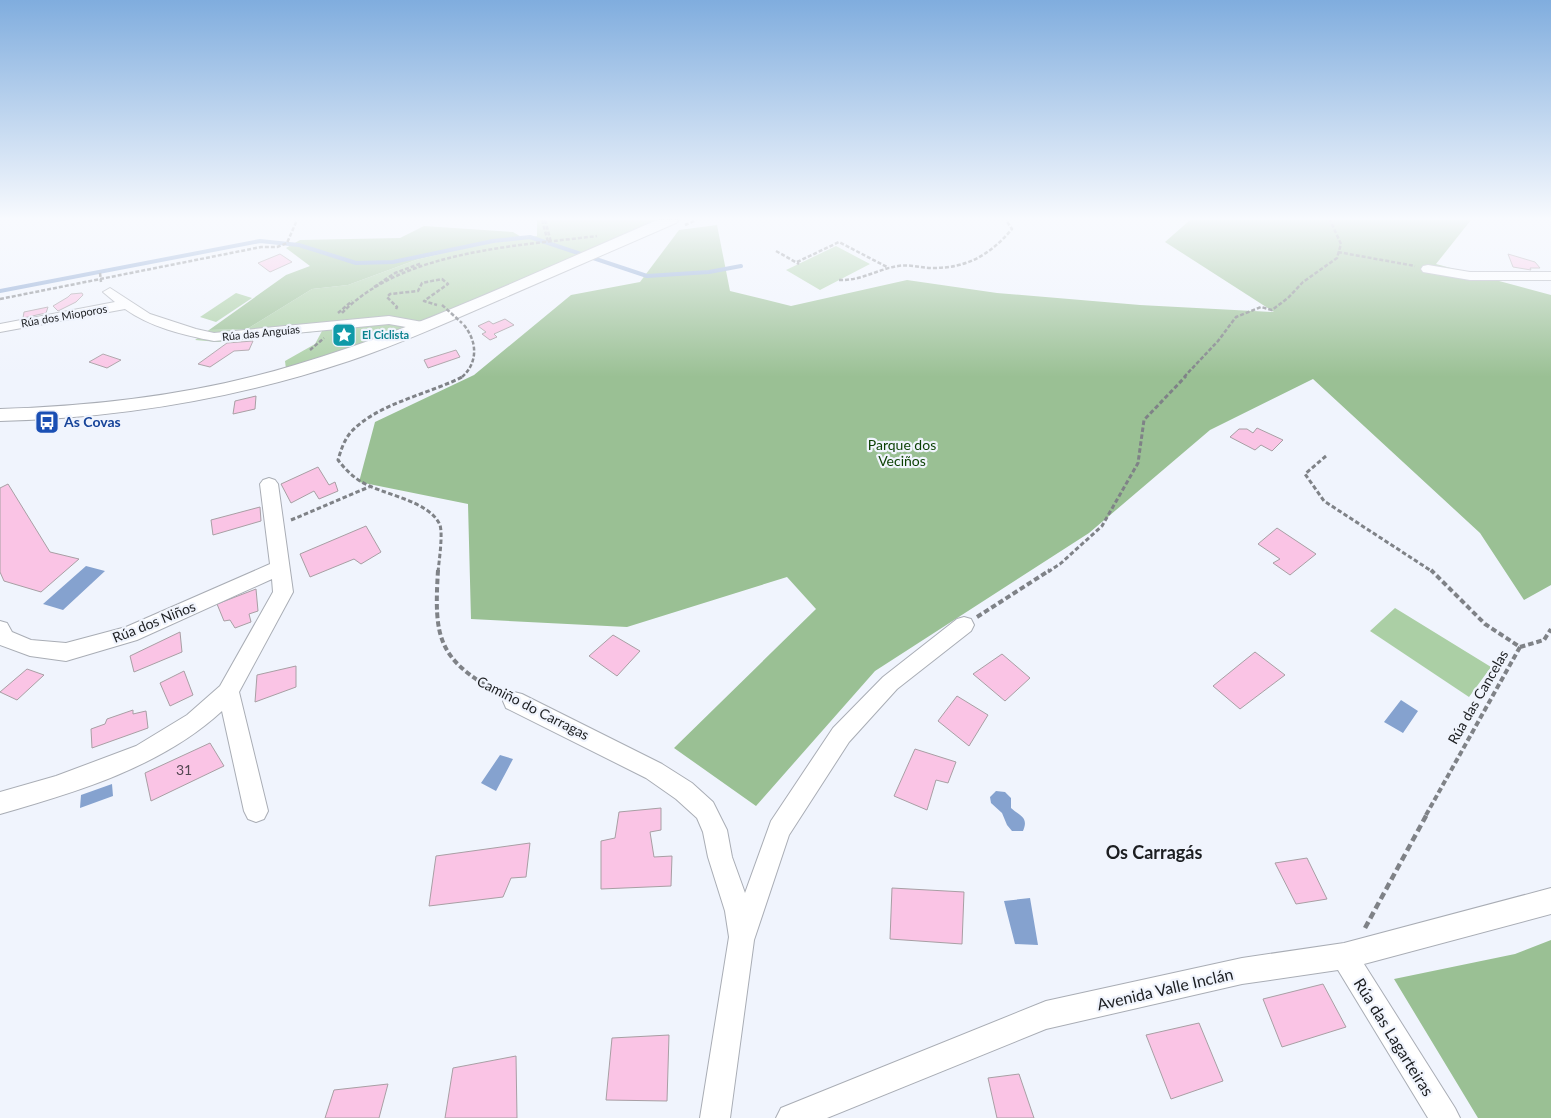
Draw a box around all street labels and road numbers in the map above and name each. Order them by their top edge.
street label: Rúa dos Mioporos [20,301,108,329]
street label: Rúa das Anguías [221,322,301,343]
street label: Rúa dos Niños [110,597,198,646]
street label: Rúa das Cancelas [1444,647,1511,747]
street label: Camiño do Carragas [474,672,592,743]
street label: Avenida Valle Inclán [1095,964,1235,1013]
street label: Rúa das Lagarteiras [1350,974,1438,1099]

